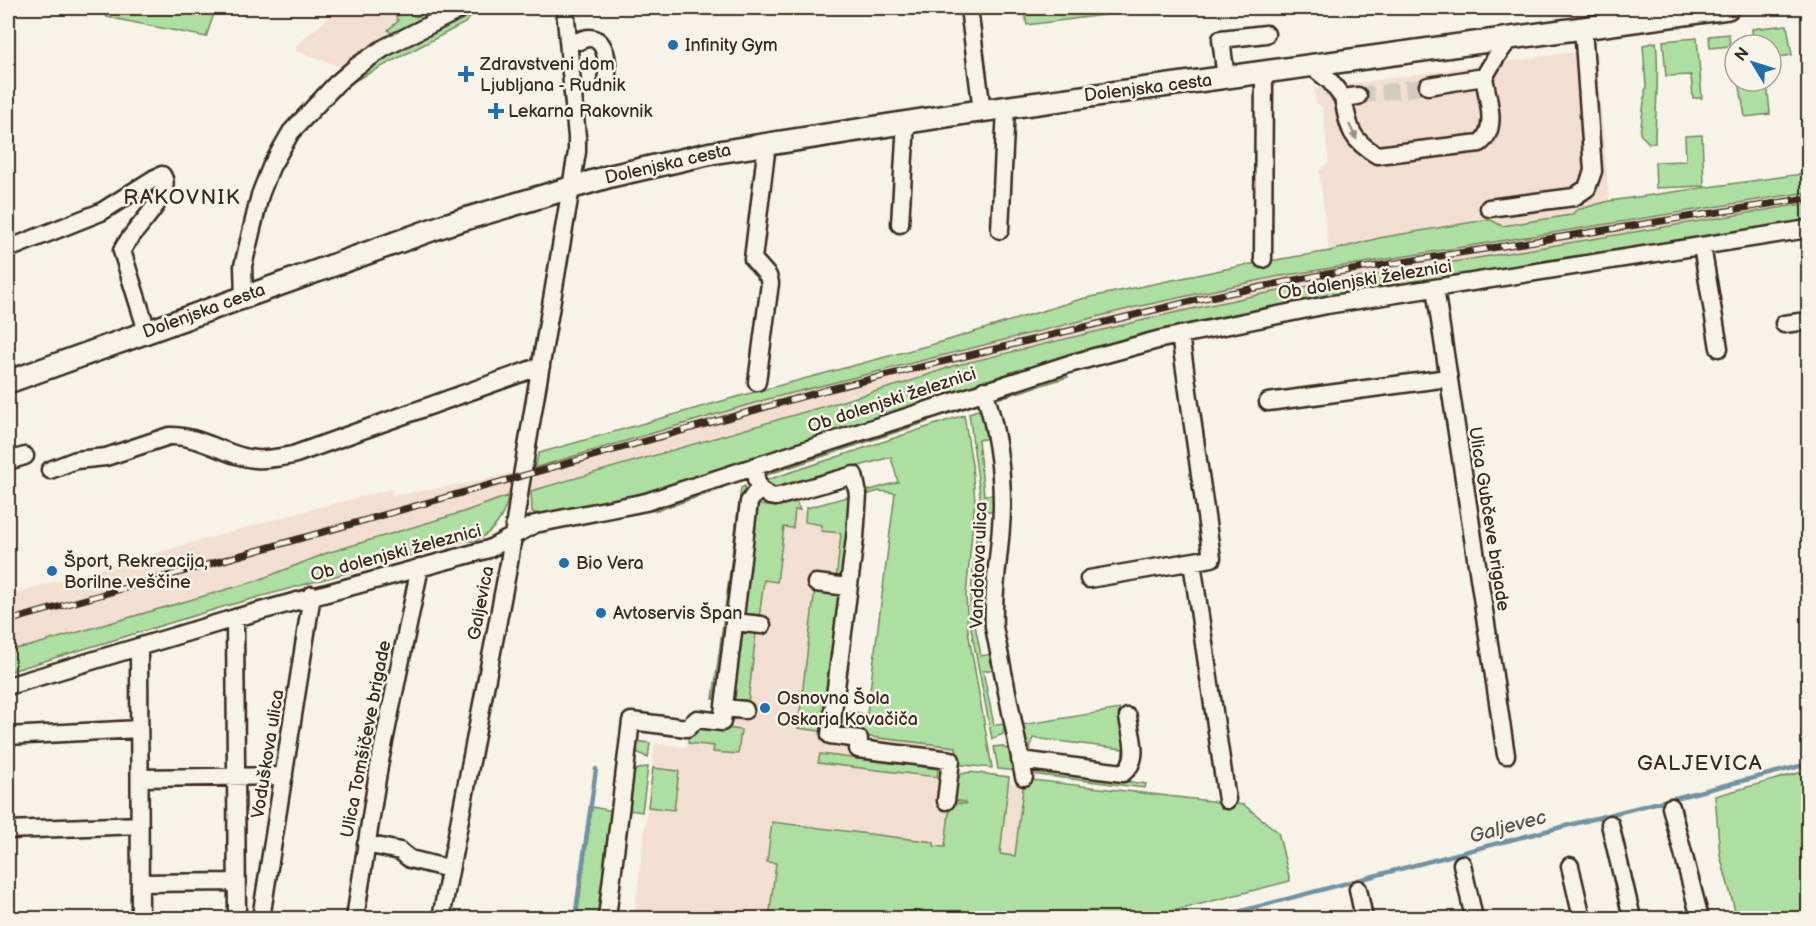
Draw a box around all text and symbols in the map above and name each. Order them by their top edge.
north arrow [1723,33,1783,93]
place label: Infinity Gym [685,35,778,56]
marker: Infinity Gym [666,38,680,52]
text: N [1731,44,1754,65]
place label: Zdravstveni dom Ljubljana - Rudnik [479,54,626,96]
marker: Zdravstveni dom Ljubljana - Rudnik [457,65,475,83]
street label: Dolenjska cesta [1083,70,1213,106]
place label: Lekarna Rakovnik [508,101,653,122]
marker: Lekarna Rakovnik [489,104,503,118]
one-way arrow [1348,123,1357,140]
street label: Dolenjska cesta [603,139,733,189]
district label: RAKOVNIK [123,185,241,210]
street label: Ob dolenjski železnici [1277,256,1453,304]
street label: Dolenjska cesta [140,279,268,343]
street label: Ob dolenjski železnici [805,363,979,437]
street label: Ulica Gubčeve brigade [1464,425,1514,613]
street label: Vandotova ulica [966,501,992,629]
street label: Ob dolenjski železnici [308,520,484,586]
place label: Šport, Rekreacija, Borilne veščine [64,550,208,593]
place label: Bio Vera [576,553,644,574]
marker: Bio Vera [557,556,571,570]
marker: Šport, Rekreacija, Borilne veščine [45,564,59,578]
street label: Galjevica [464,564,498,642]
place label: Avtoservis Špan [613,602,743,624]
marker: Avtoservis Špan [594,606,608,620]
street label: Ulica Tomšičeve brigade [337,638,395,839]
place label: Osnovna Šola Oskarja Kovačiča [777,687,918,730]
street label: Voduškova ulica [247,688,289,820]
marker: Osnovna Šola Oskarja Kovačiča [758,701,772,715]
district label: GALJEVICA [1637,751,1763,776]
water label: Galjevec [1467,805,1549,849]

